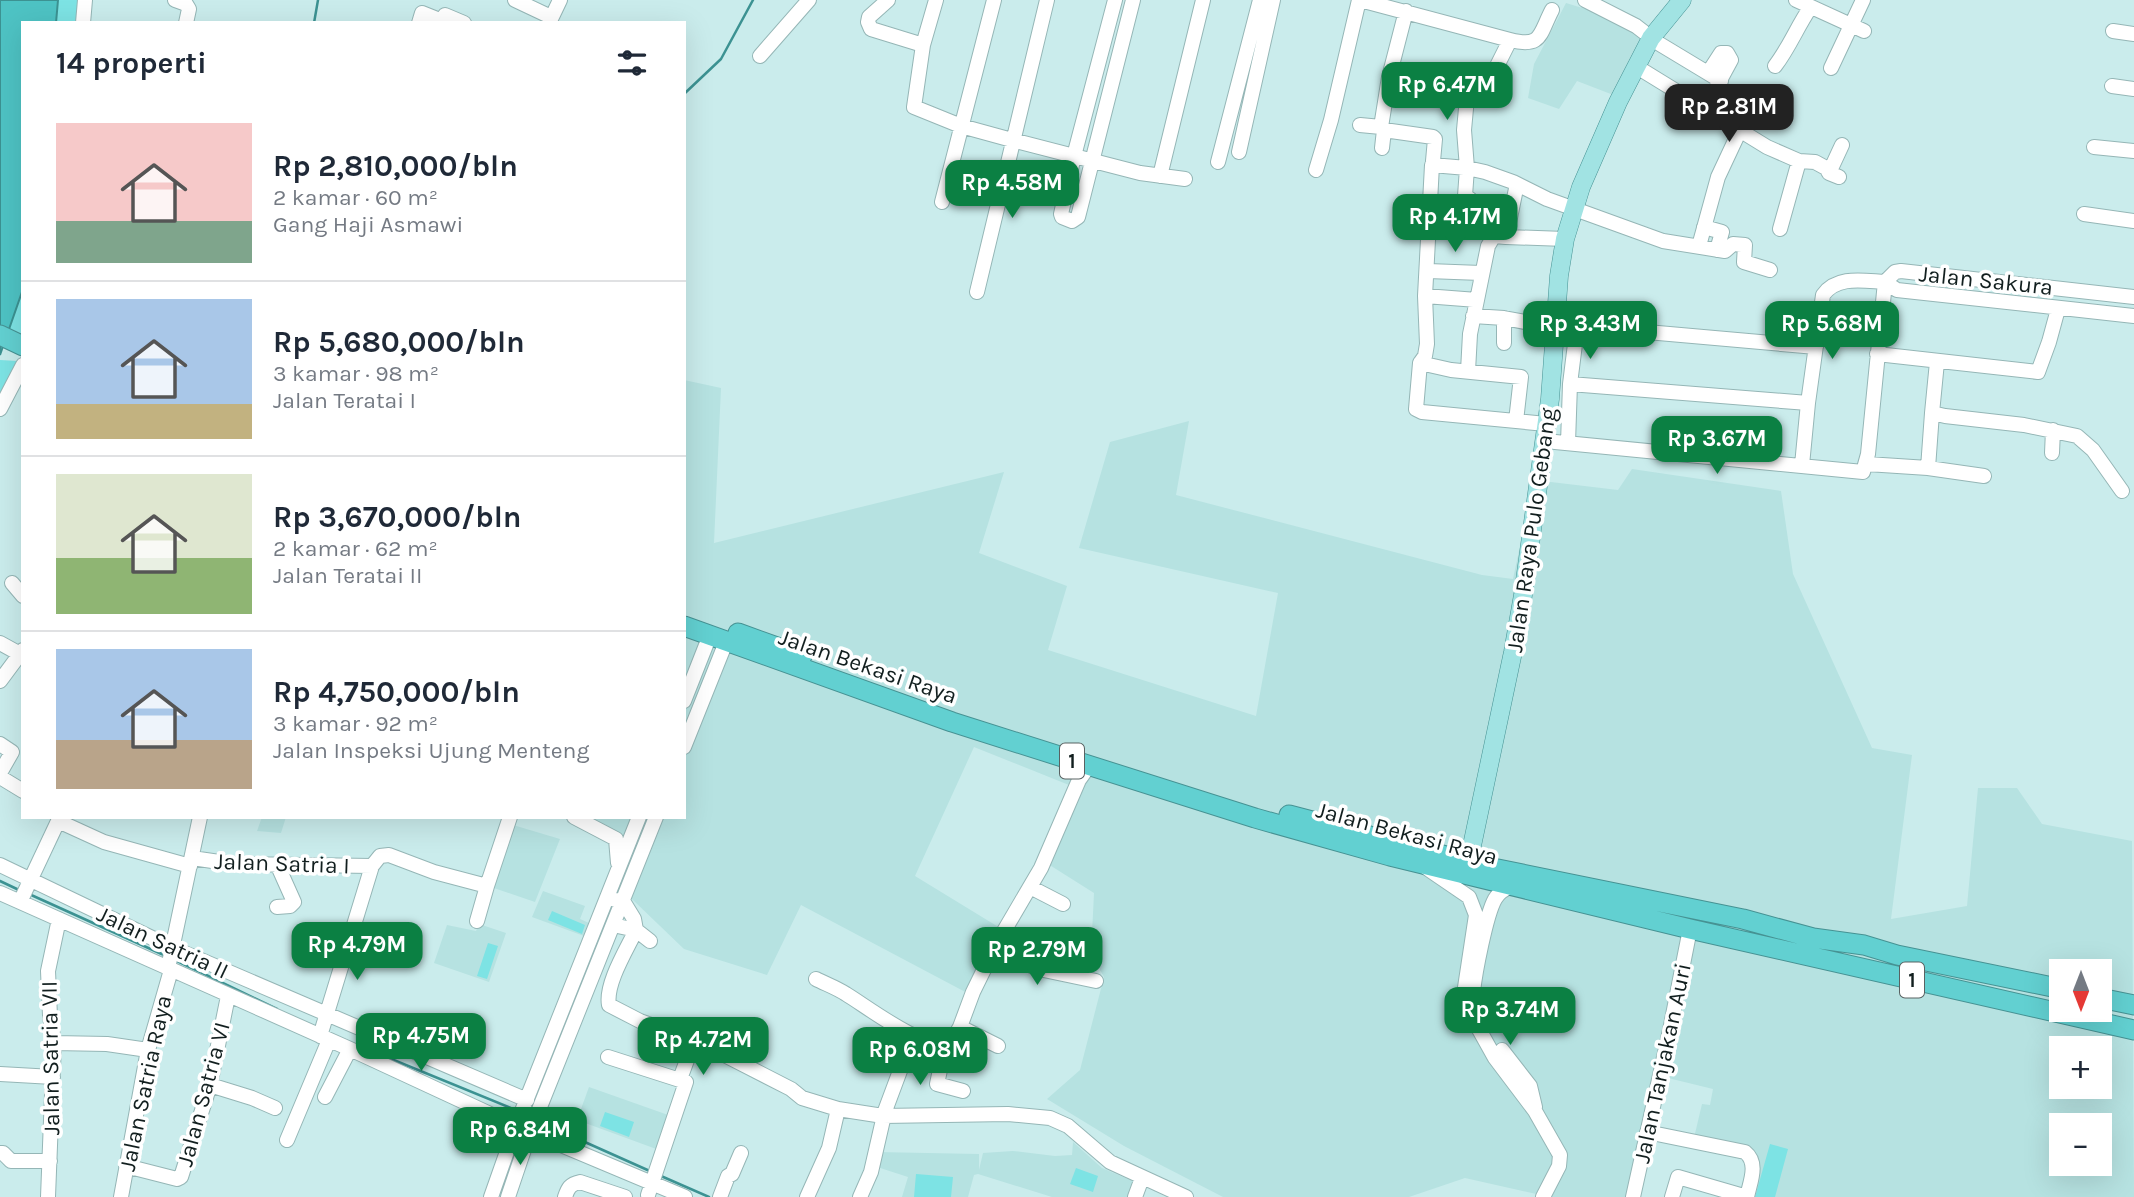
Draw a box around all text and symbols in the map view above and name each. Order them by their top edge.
icon: filters [613,44,651,82]
text: 14 properti [56,45,207,81]
pin: Rp 6.47M [1375,62,1519,122]
text: Rp 6.47M [1398,71,1496,98]
pin: Rp 2.81M [1657,85,1801,144]
text: Rp 2.81M [1681,93,1777,120]
text: Rp 2,810,000/bln [273,148,518,184]
icon: home [112,151,196,235]
pin: Rp 4.58M [940,160,1084,220]
text: Rp 4.58M [961,169,1063,196]
text: 2 kamar · 60 m² [273,184,438,211]
pin: Rp 4.17M [1383,194,1527,254]
text: Rp 4.17M [1408,203,1502,230]
text: Gang Haji Asmawi [273,211,463,238]
street label: Jalan Sakura [1917,260,2054,301]
pin: Rp 3.43M [1518,302,1662,361]
pin: Rp 5.68M [1760,302,1904,361]
text: Rp 3.43M [1539,310,1641,337]
text: Rp 5.68M [1781,310,1883,337]
text: Rp 5,680,000/bln [273,324,525,360]
icon: home [112,327,196,411]
text: 3 kamar · 98 m² [273,360,439,387]
text: Jalan Teratai I [273,387,416,414]
street label: Jalan Raya Pulo Gebang [1501,406,1562,654]
pin: Rp 3.67M [1645,416,1789,476]
text: Rp 3.67M [1667,425,1767,452]
text: Rp 3,670,000/bln [273,499,521,535]
icon: home [112,502,196,586]
text: 2 kamar · 62 m² [273,535,438,562]
text: Jalan Teratai II [273,562,422,589]
street label: Jalan Bekasi Raya [775,623,960,710]
text: Rp 4,750,000/bln [273,674,520,710]
icon: home [112,677,196,761]
text: 3 kamar · 92 m² [273,710,438,737]
text: Jalan Inspeksi Ujung Menteng [273,737,589,764]
road number: 1 [1060,744,1084,778]
street label: Jalan Bekasi Raya [1313,796,1501,871]
street label: Jalan Satria I [214,848,350,879]
street label: Jalan Satria II [93,900,233,985]
pin: Rp 4.79M [285,922,429,982]
pin: Rp 2.79M [965,928,1109,987]
text: Rp 4.79M [308,931,406,958]
text: Rp 2.79M [987,936,1087,963]
north arrow [2049,959,2112,1022]
map controls [2049,959,2112,1176]
street label: Jalan Tanjakan Auri [1628,961,1697,1165]
road number: 1 [1900,962,1924,998]
street label: Jalan Satria VII [36,980,65,1136]
pin: Rp 3.74M [1438,988,1582,1047]
street label: Jalan Satria Raya [114,993,177,1173]
text: Rp 3.74M [1460,996,1560,1023]
pin: Rp 4.75M [349,1014,493,1073]
pin: Rp 4.72M [631,1018,775,1077]
street label: Jalan Satria VI [171,1019,236,1169]
text: Rp 4.75M [372,1022,470,1049]
text: Rp 4.72M [654,1026,752,1053]
pin: Rp 6.08M [848,1028,992,1087]
text: Rp 6.08M [868,1036,972,1063]
button: + [2049,1036,2112,1099]
pin: Rp 6.84M [448,1108,592,1167]
button: − [2049,1113,2112,1176]
text: Rp 6.84M [469,1116,571,1143]

